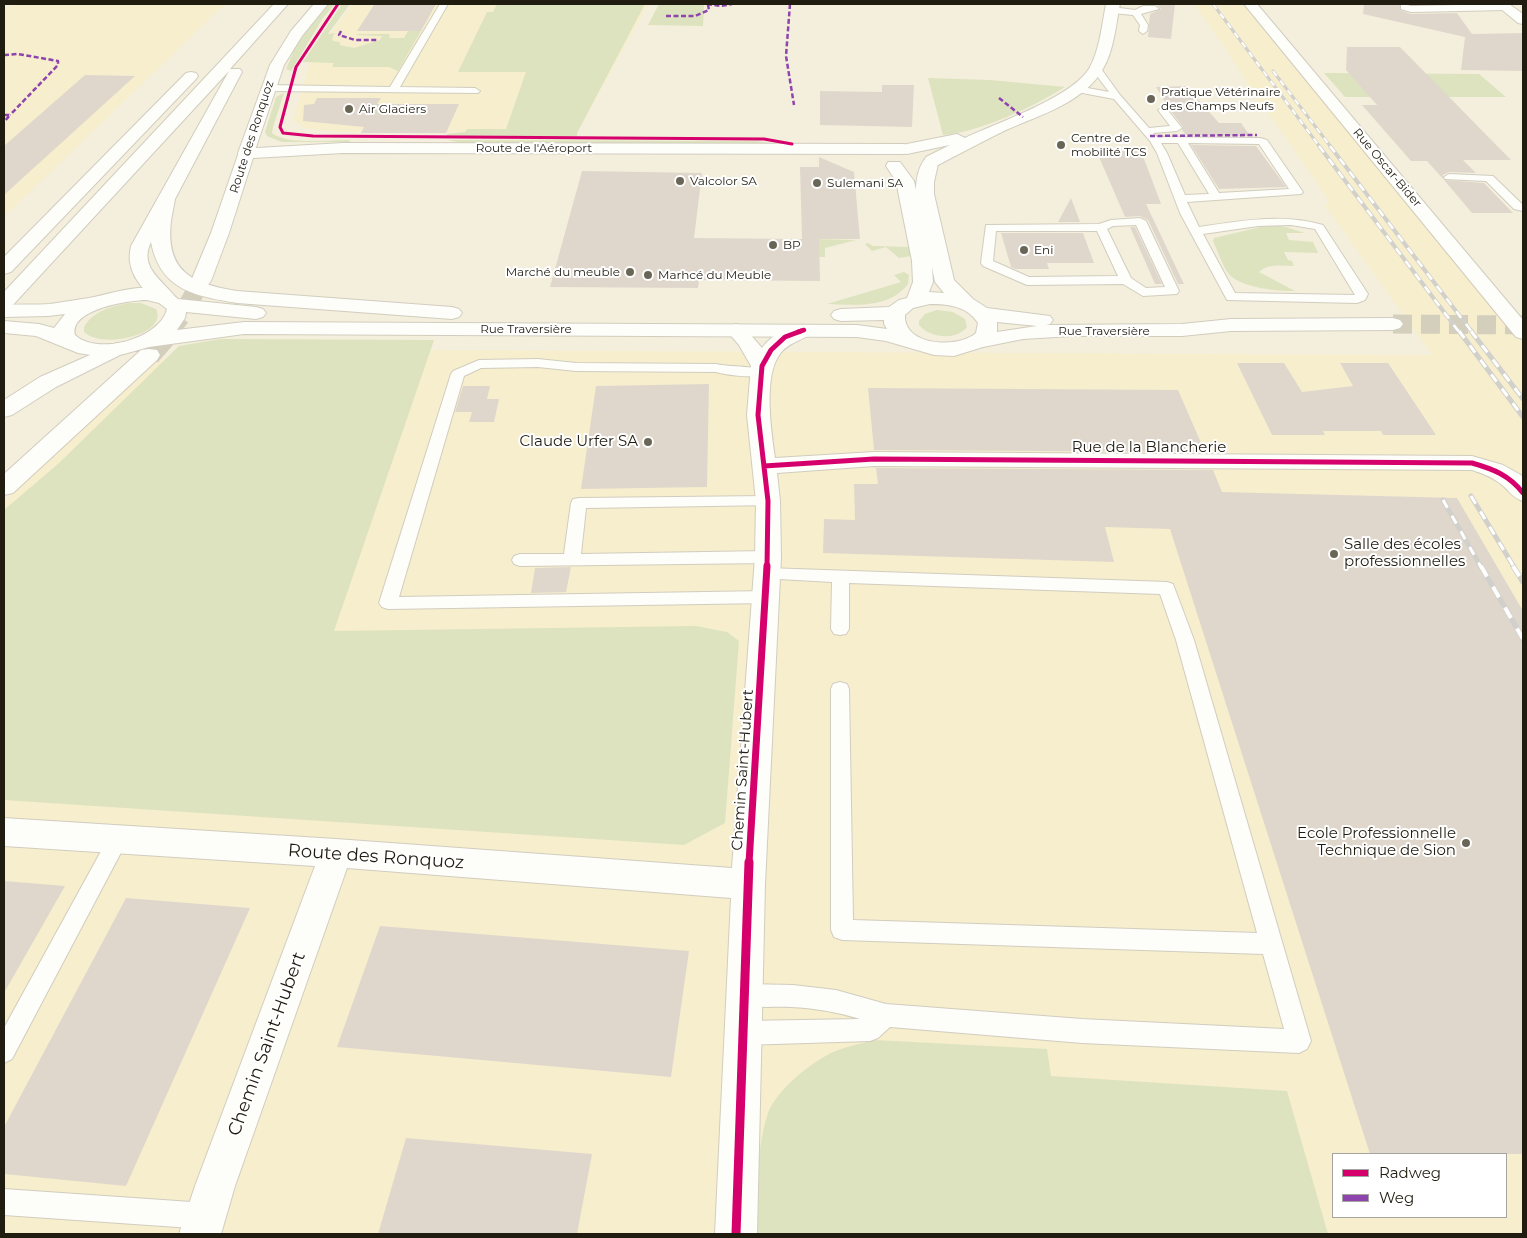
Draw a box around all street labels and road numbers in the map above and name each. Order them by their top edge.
street label: Route des Ronquoz [227,79,277,195]
street label: Rue Oscar-Bider [1350,126,1424,210]
street label: Route de l'Aéroport [476,141,592,155]
street label: Rue Traversière [480,322,572,336]
street label: Rue Traversière [1058,324,1150,338]
street label: Rue de la Blancherie [1072,439,1226,457]
street label: Chemin Saint-Hubert [728,689,758,851]
street label: Route des Ronquoz [287,840,465,874]
street label: Chemin Saint-Hubert [224,949,310,1139]

